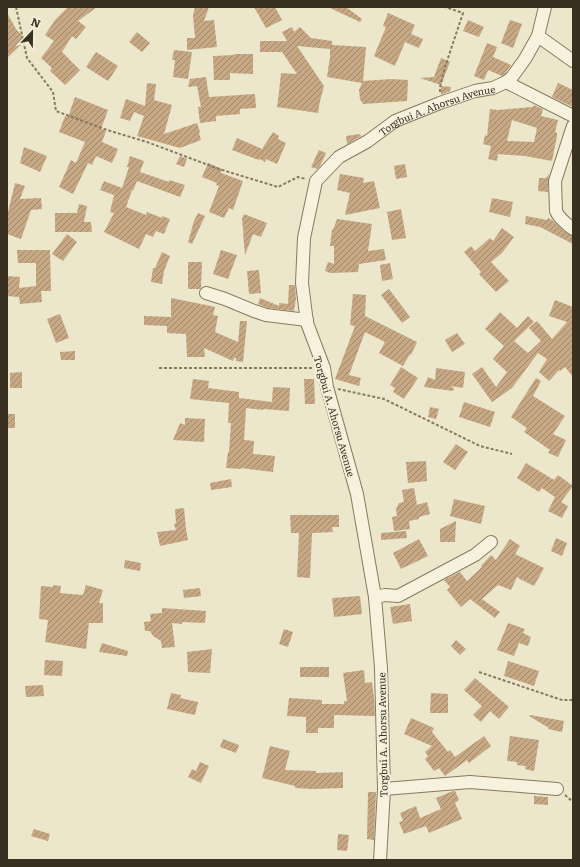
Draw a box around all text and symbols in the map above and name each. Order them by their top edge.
north arrow [12,12,52,52]
text: N [29,13,43,31]
street label: Torgbui A. Ahorsu Avenue [375,80,496,139]
street label: Torgbui A. Ahorsu Avenue [311,354,359,478]
street label: Torgbui A. Ahorsu Avenue [373,672,391,798]

